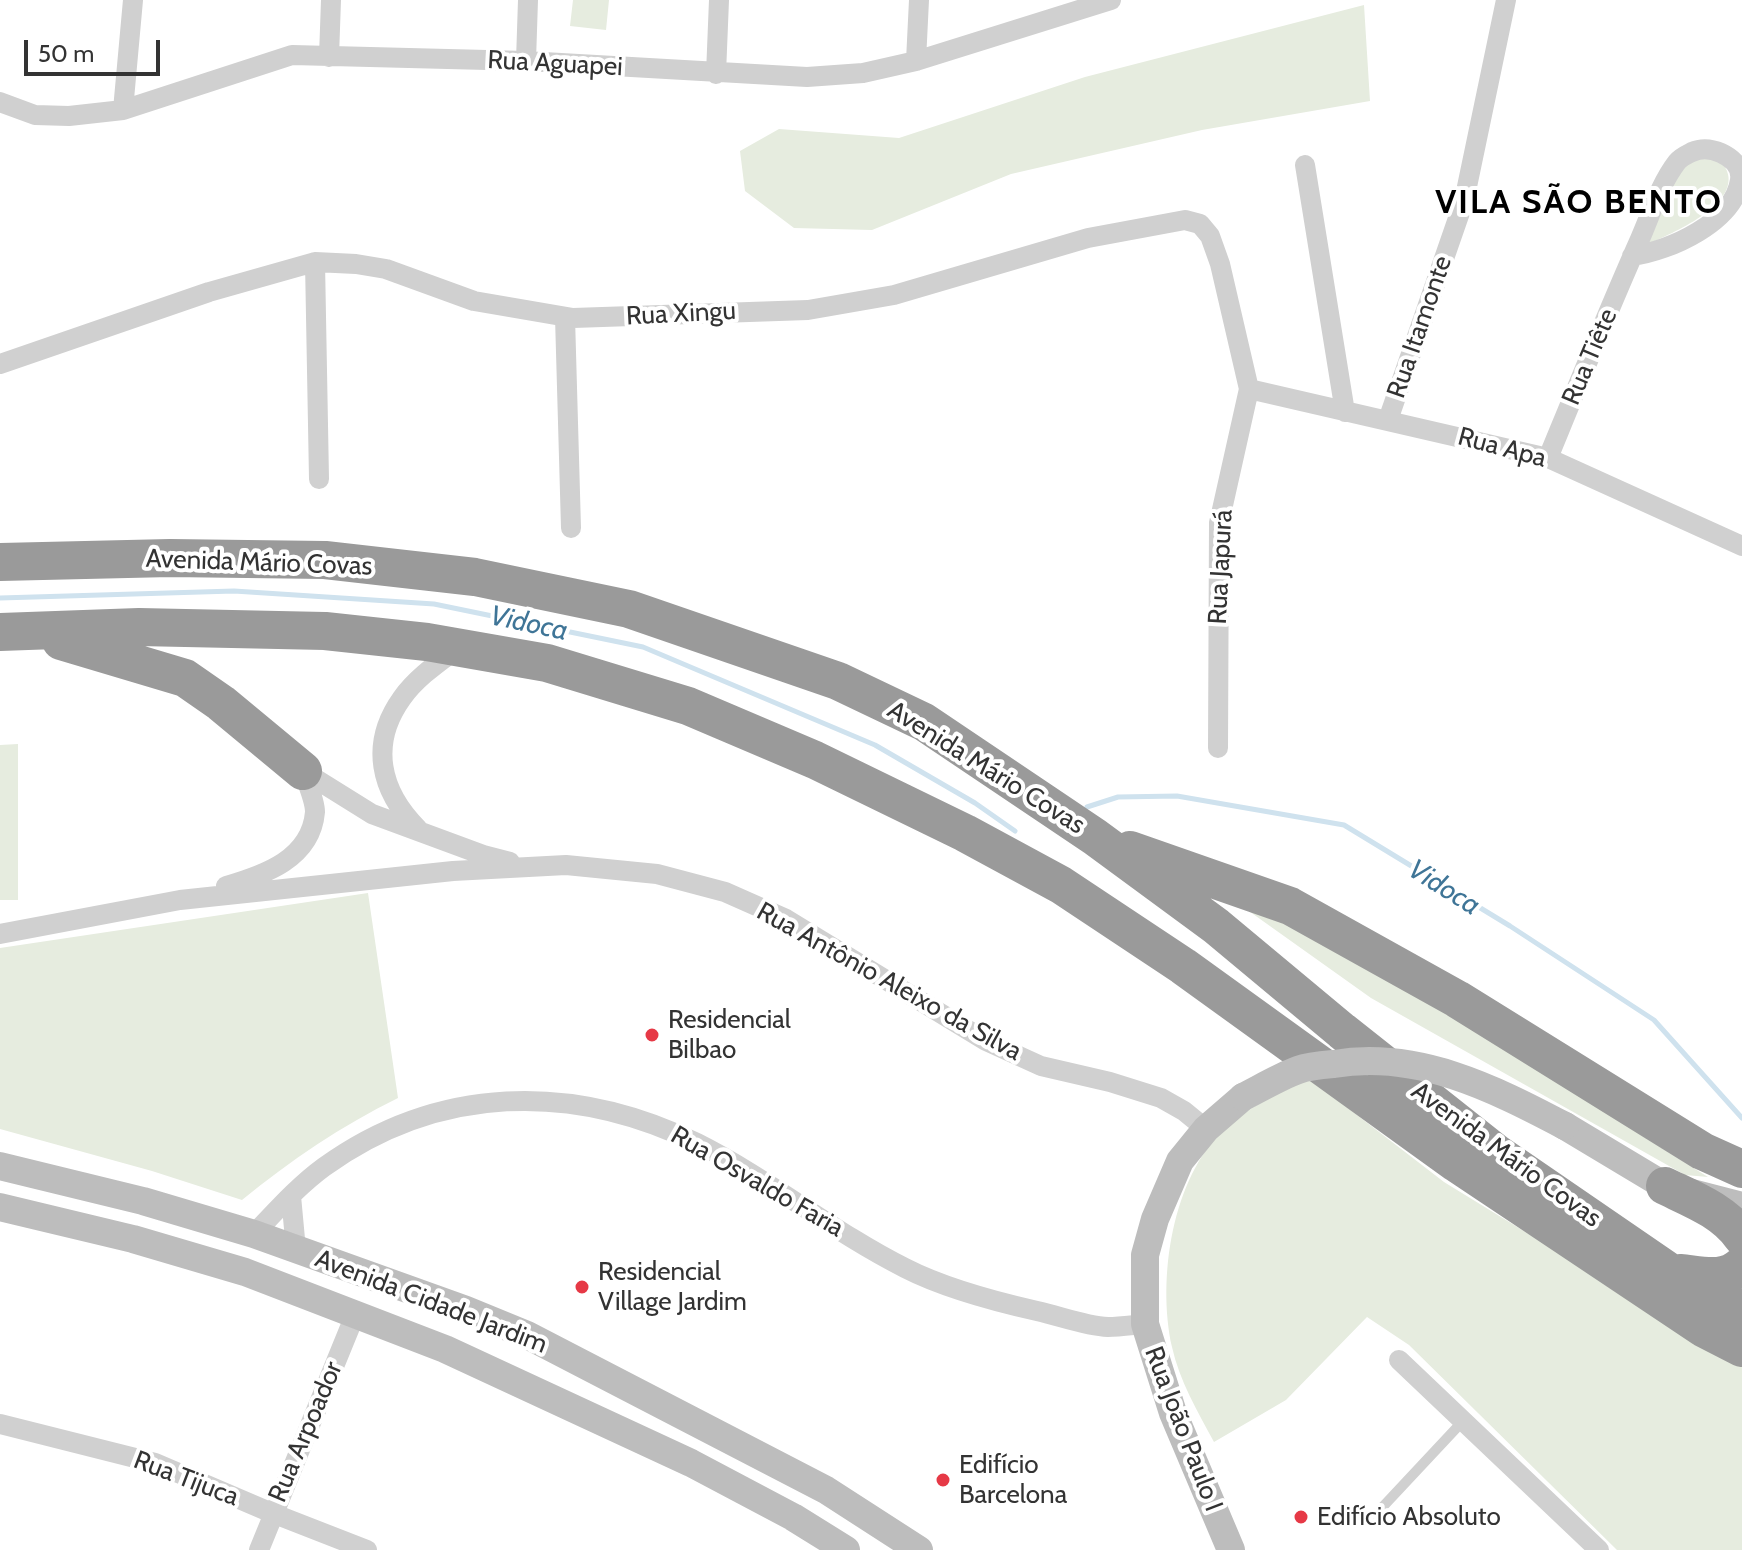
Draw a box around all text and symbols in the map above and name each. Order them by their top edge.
scale bar [28,24,164,74]
text: 50 m [38,39,94,68]
street label: Rua Aguapei [487,45,623,83]
district label: VILA SÃO BENTO [1435,183,1723,223]
street label: Rua Itamonte [1381,252,1459,402]
street label: Rua Xingu [625,296,737,332]
street label: Rua Tiête [1556,304,1624,410]
street label: Rua Apa [1454,421,1550,475]
street label: Rua Japurá [1202,509,1240,625]
street label: Avenida Mário Covas [145,543,373,583]
water label: Vidoca [487,599,571,649]
street label: Avenida Mário Covas [882,695,1090,841]
water label: Vidoca [1402,853,1486,923]
street label: Rua Antônio Aleixo da Silva [751,896,1027,1068]
place label: Residencial Bilbao [668,1004,791,1066]
marker: Residencial Bilbao [643,1026,661,1044]
street label: Avenida Mário Covas [1405,1076,1607,1234]
street label: Rua Osvaldo Faria [665,1120,849,1244]
street label: Avenida Cidade Jardim [311,1243,551,1361]
place label: Residencial Village Jardim [598,1256,747,1318]
marker: Residencial Village Jardim [573,1278,591,1296]
street label: Rua João Paulo I [1137,1342,1229,1516]
street label: Rua Arpoador [262,1357,350,1507]
street label: Rua Tijuca [129,1445,243,1513]
place label: Edifício Barcelona [959,1449,1067,1510]
marker: Edifício Barcelona [934,1471,952,1489]
place label: Edifício Absoluto [1317,1501,1501,1533]
marker: Edifício Absoluto [1292,1508,1310,1526]

